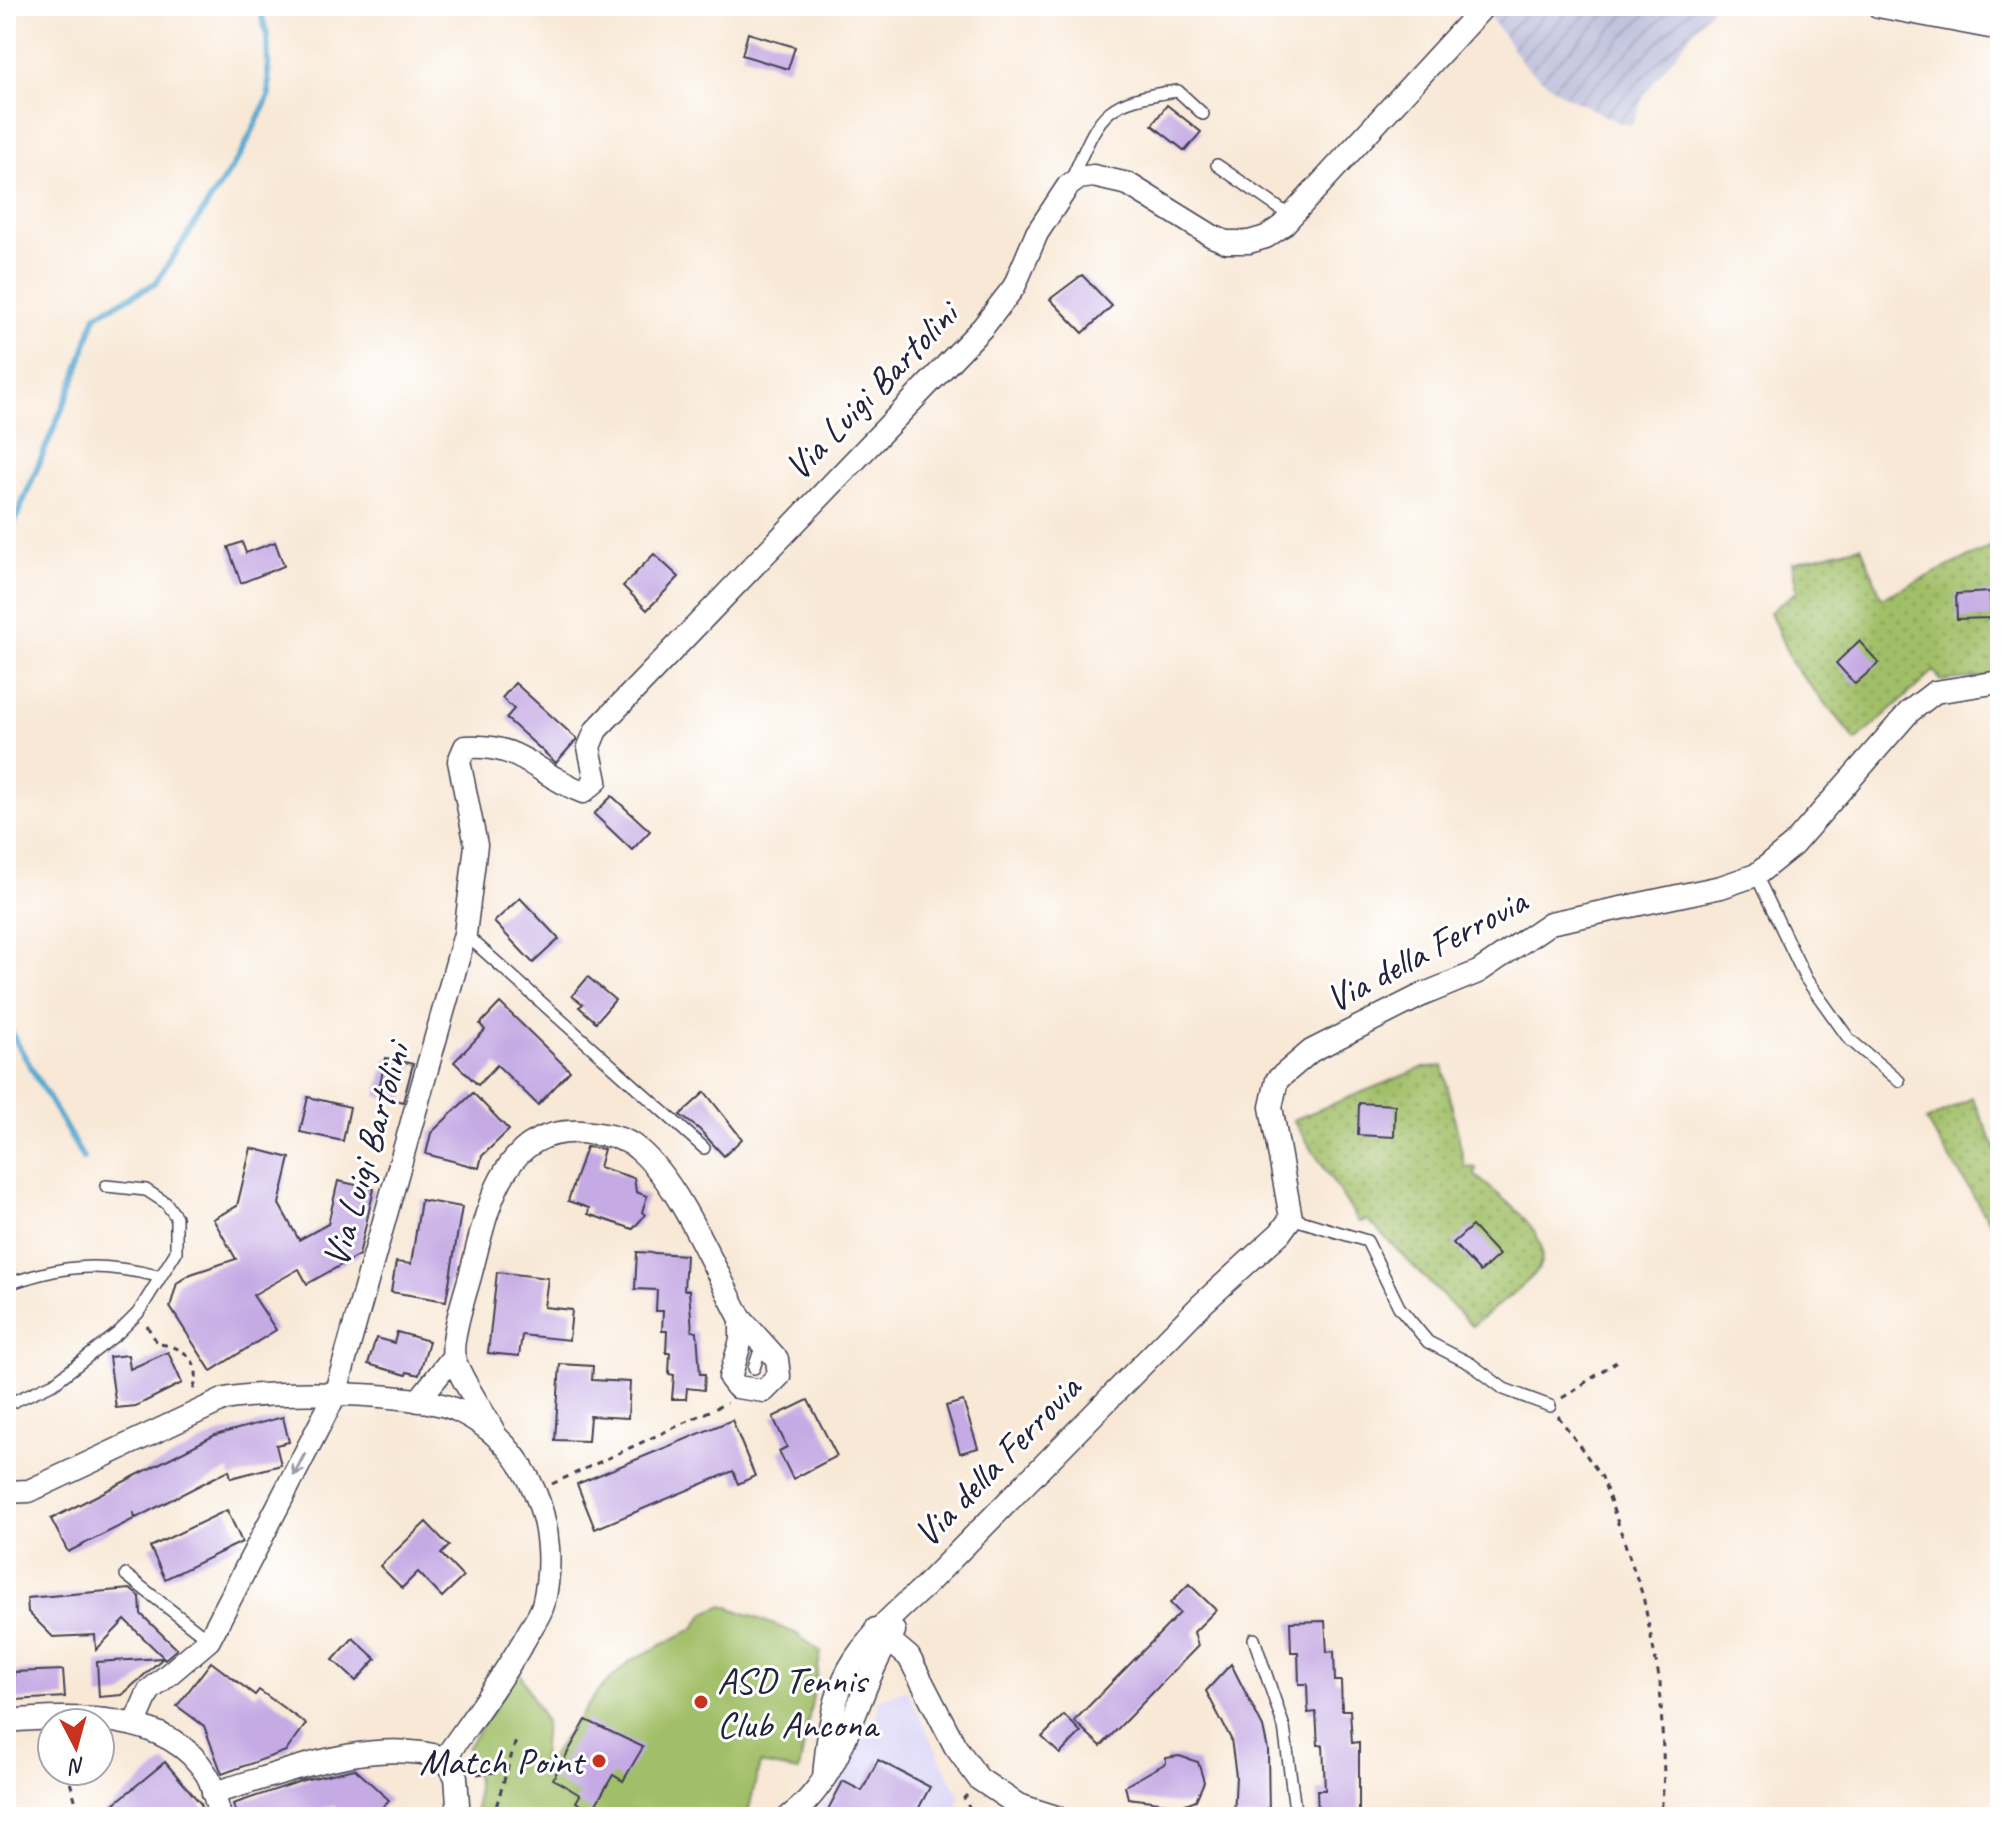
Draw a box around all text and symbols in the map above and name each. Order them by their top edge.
street label: Via Luigi Bartolini [774,289,971,490]
street label: Via della Ferrovia [1318,876,1537,1023]
street label: Via Luigi Bartolini [312,1033,422,1272]
street label: Via della Ferrovia [903,1363,1092,1557]
one-way arrow [291,1452,307,1476]
place label: ASD Tennis Club Ancona [717,1657,881,1748]
marker: ASD Tennis Club Ancona [692,1693,710,1711]
north arrow [36,1707,116,1787]
place label: Match Point [419,1738,586,1785]
text: N [66,1751,86,1781]
marker: Match Point [590,1752,608,1770]

